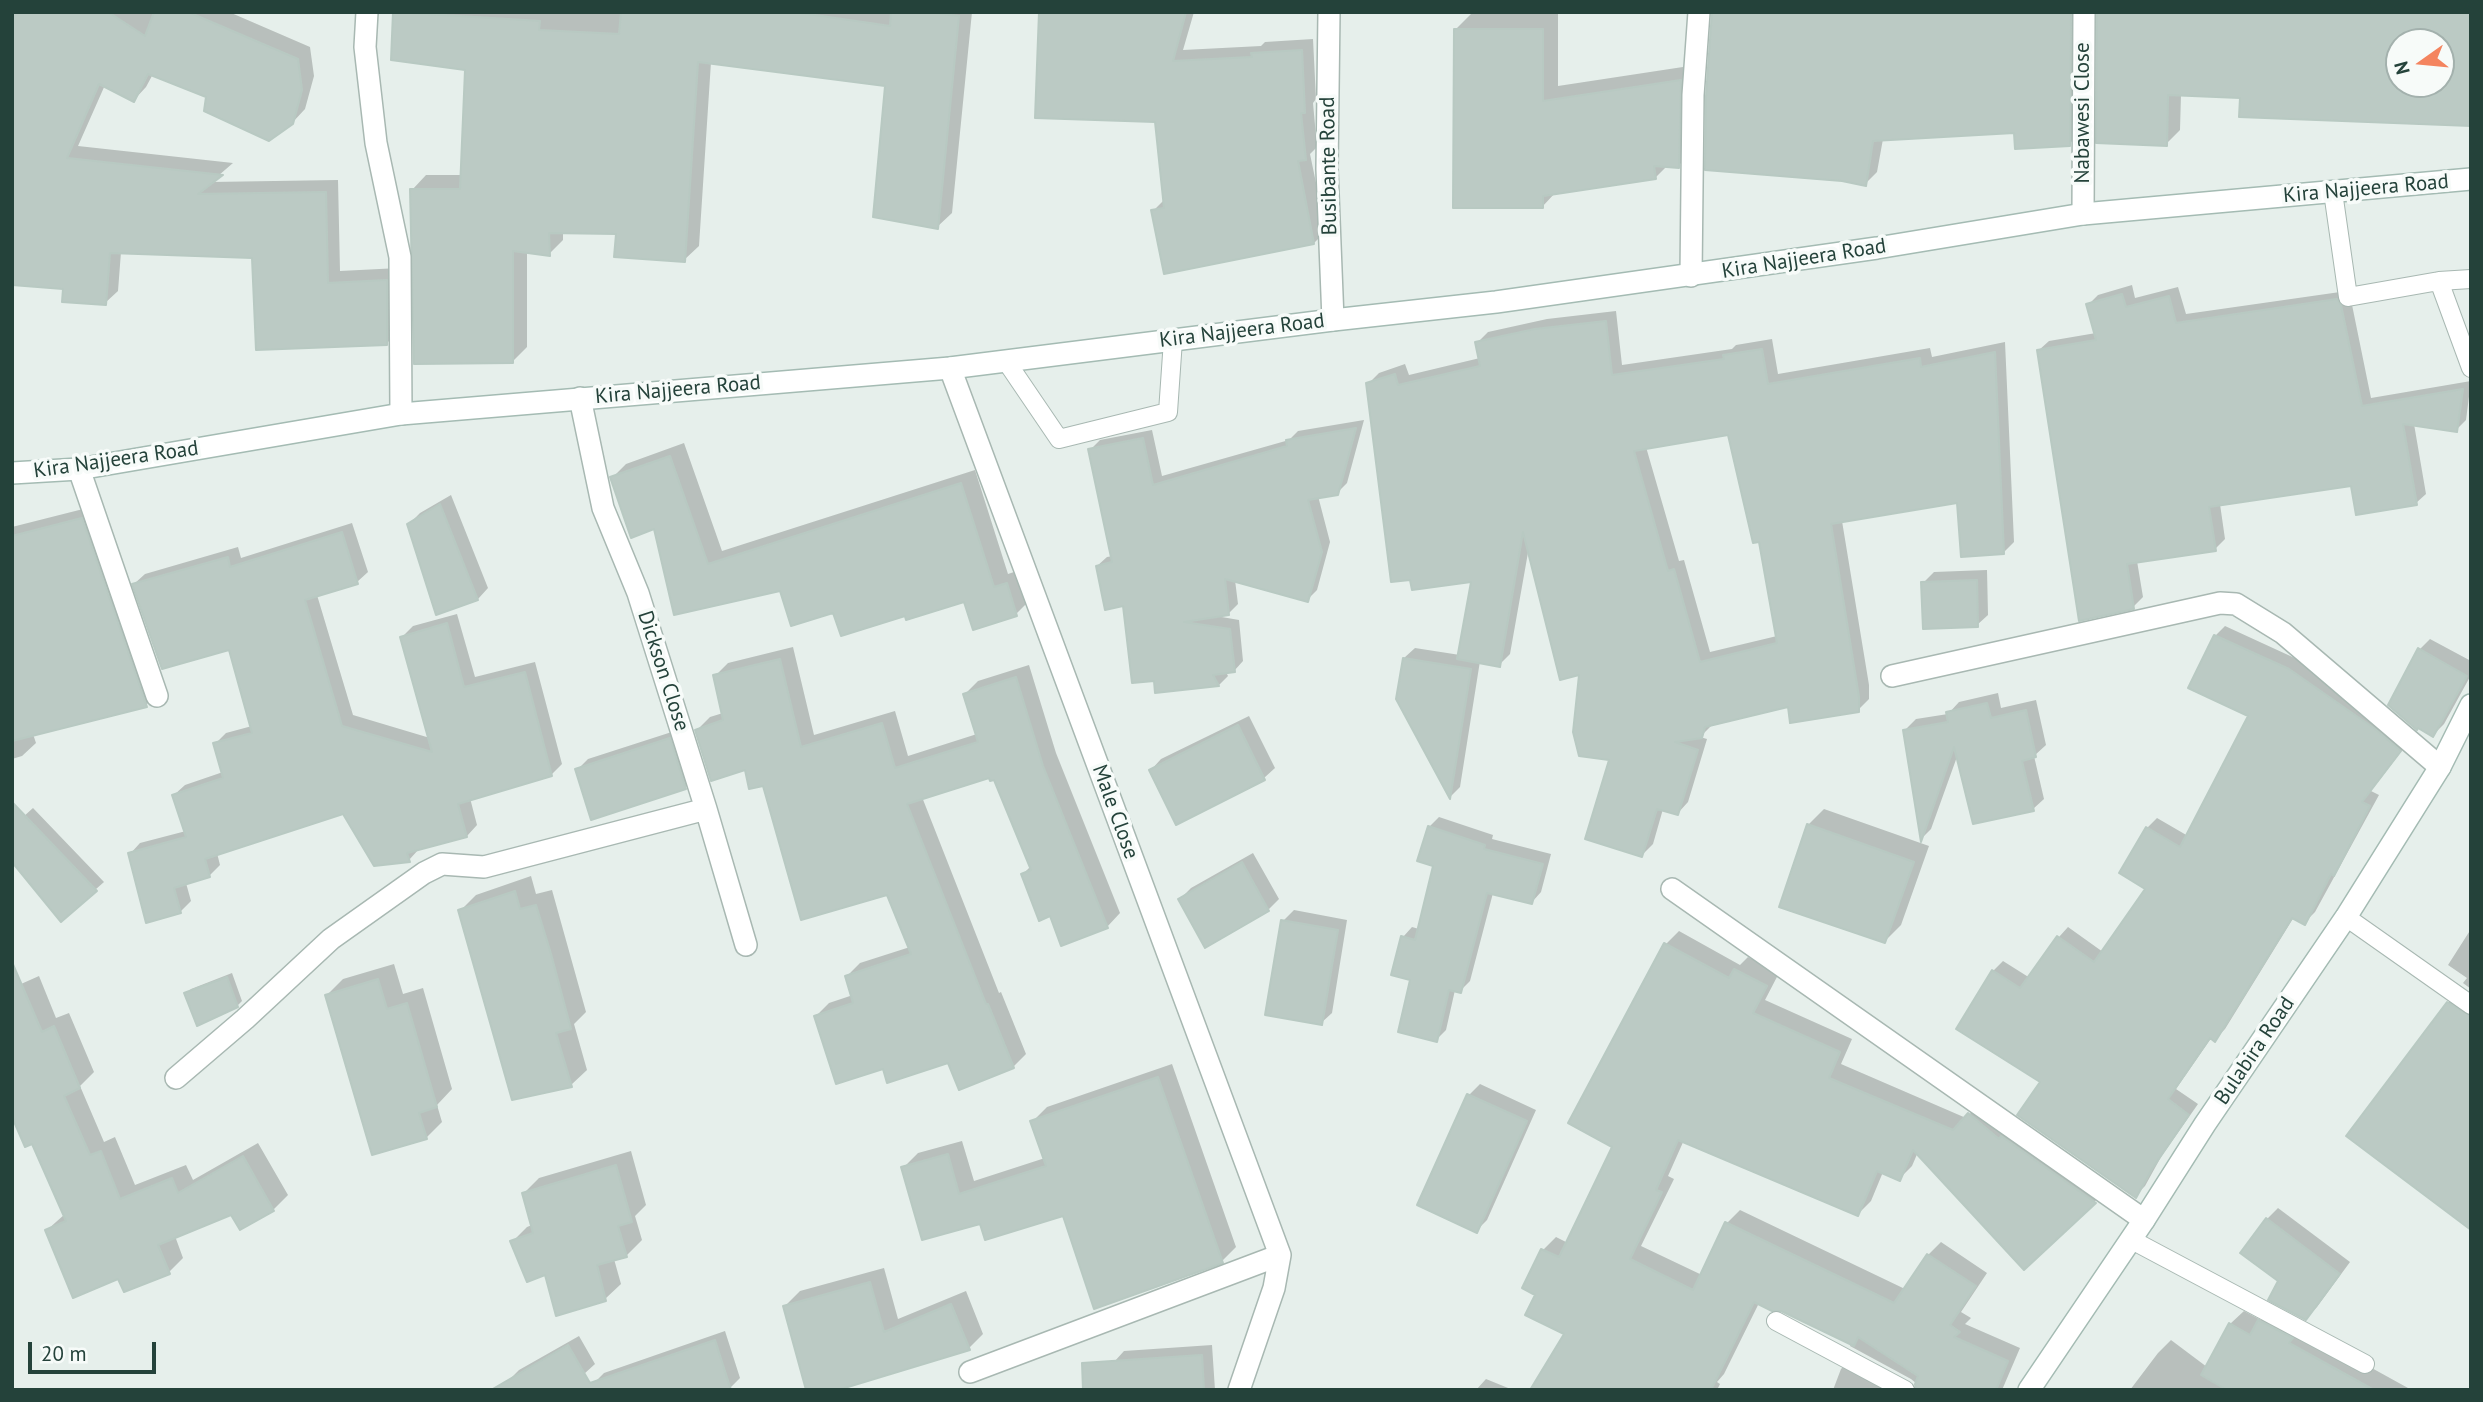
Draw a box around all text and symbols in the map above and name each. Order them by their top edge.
north arrow [2385,28,2455,98]
street label: Nabawesi Close [2070,42,2096,184]
text: N [2388,59,2415,77]
street label: Busibante Road [1315,96,1343,236]
street label: Kira Najjeera Road [2282,169,2450,209]
street label: Kira Najjeera Road [1720,234,1888,284]
street label: Kira Najjeera Road [1158,308,1326,354]
street label: Kira Najjeera Road [594,370,762,410]
street label: Kira Najjeera Road [32,436,200,484]
street label: Dickson Close [632,608,694,734]
street label: Male Close [1086,761,1144,863]
street label: Bulabira Road [2210,992,2300,1110]
scale bar [32,1328,159,1372]
text: 20 m [41,1340,87,1367]

